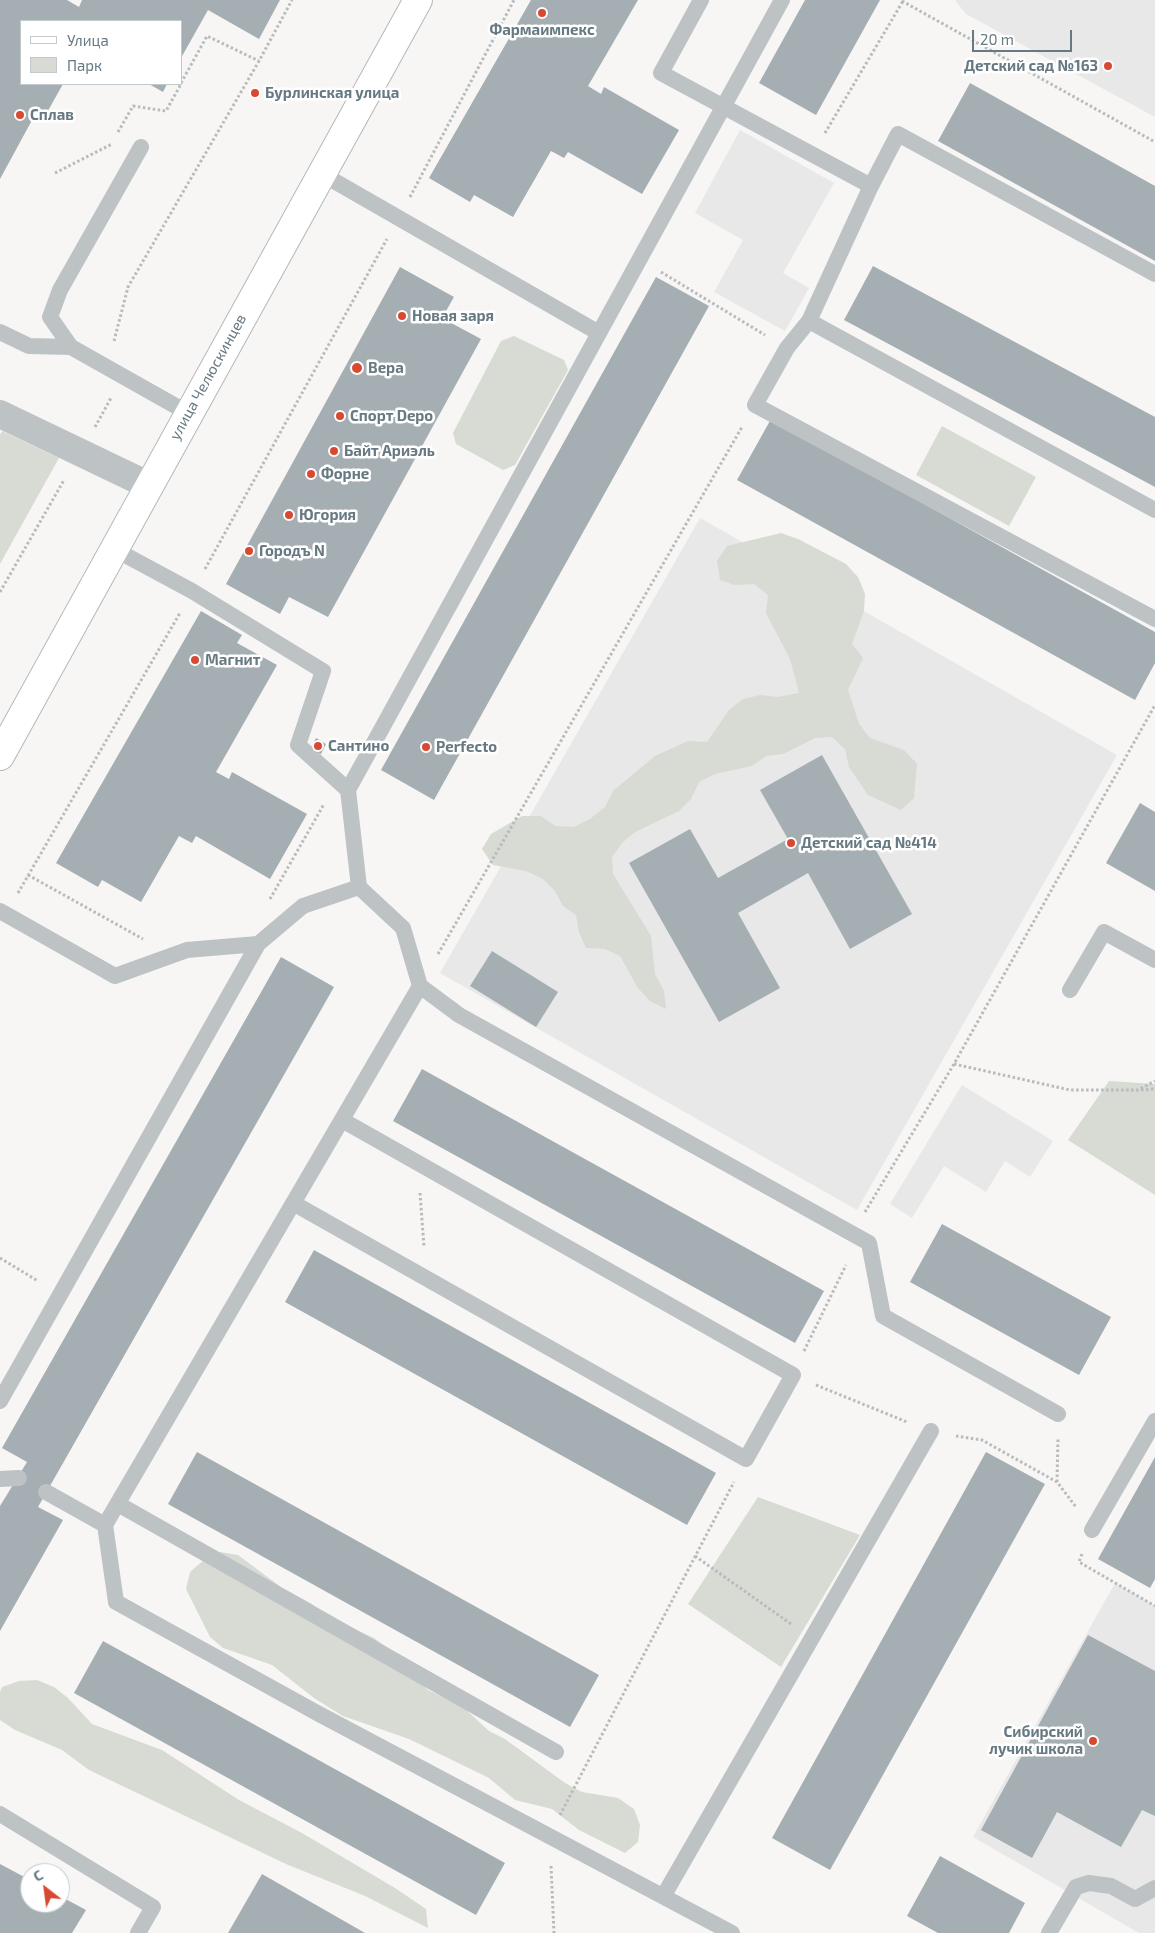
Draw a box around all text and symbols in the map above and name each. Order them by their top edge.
marker: Фармаимпекс [536,7,548,19]
legend [20,20,182,85]
scale bar [975,20,1075,52]
place label: Фармаимпекс [489,21,595,39]
text: 20 m [980,30,1014,48]
text: Улица [67,31,109,49]
text: Парк [67,56,102,74]
place label: Детский сад №163 [964,57,1098,75]
marker: Детский сад №163 [1102,60,1114,72]
place label: Бурлинская улица [265,84,399,102]
marker: Бурлинская улица [249,87,261,99]
place label: Сплав [30,106,74,124]
marker: Сплав [14,109,26,121]
place label: Новая заря [412,307,494,325]
marker: Новая заря [396,310,408,322]
street label: улица Челюскинцев [166,311,250,443]
place label: Вера [368,359,404,377]
marker: Вера [350,361,364,375]
place label: Спорт Depo [350,407,433,425]
marker: Спорт Depo [334,410,346,422]
place label: Байт Ариэль [344,442,435,460]
marker: Байт Ариэль [328,445,340,457]
place label: Форне [321,465,369,483]
marker: Форне [305,468,317,480]
place label: Югория [299,506,356,524]
marker: Югория [283,509,295,521]
place label: Городъ N [259,542,325,560]
marker: Городъ N [243,545,255,557]
place label: Магнит [205,651,260,669]
marker: Магнит [189,654,201,666]
place label: Сантино [328,737,389,755]
place label: Perfecto [436,738,497,756]
marker: Сантино [312,740,324,752]
marker: Perfecto [420,741,432,753]
place label: Детский сад №414 [801,834,937,852]
marker: Детский сад №414 [785,837,797,849]
place label: Сибирский лучик школа [989,1723,1083,1758]
marker: Сибирский лучик школа [1087,1735,1099,1747]
north arrow [20,1863,70,1913]
text: С [30,1866,46,1885]

